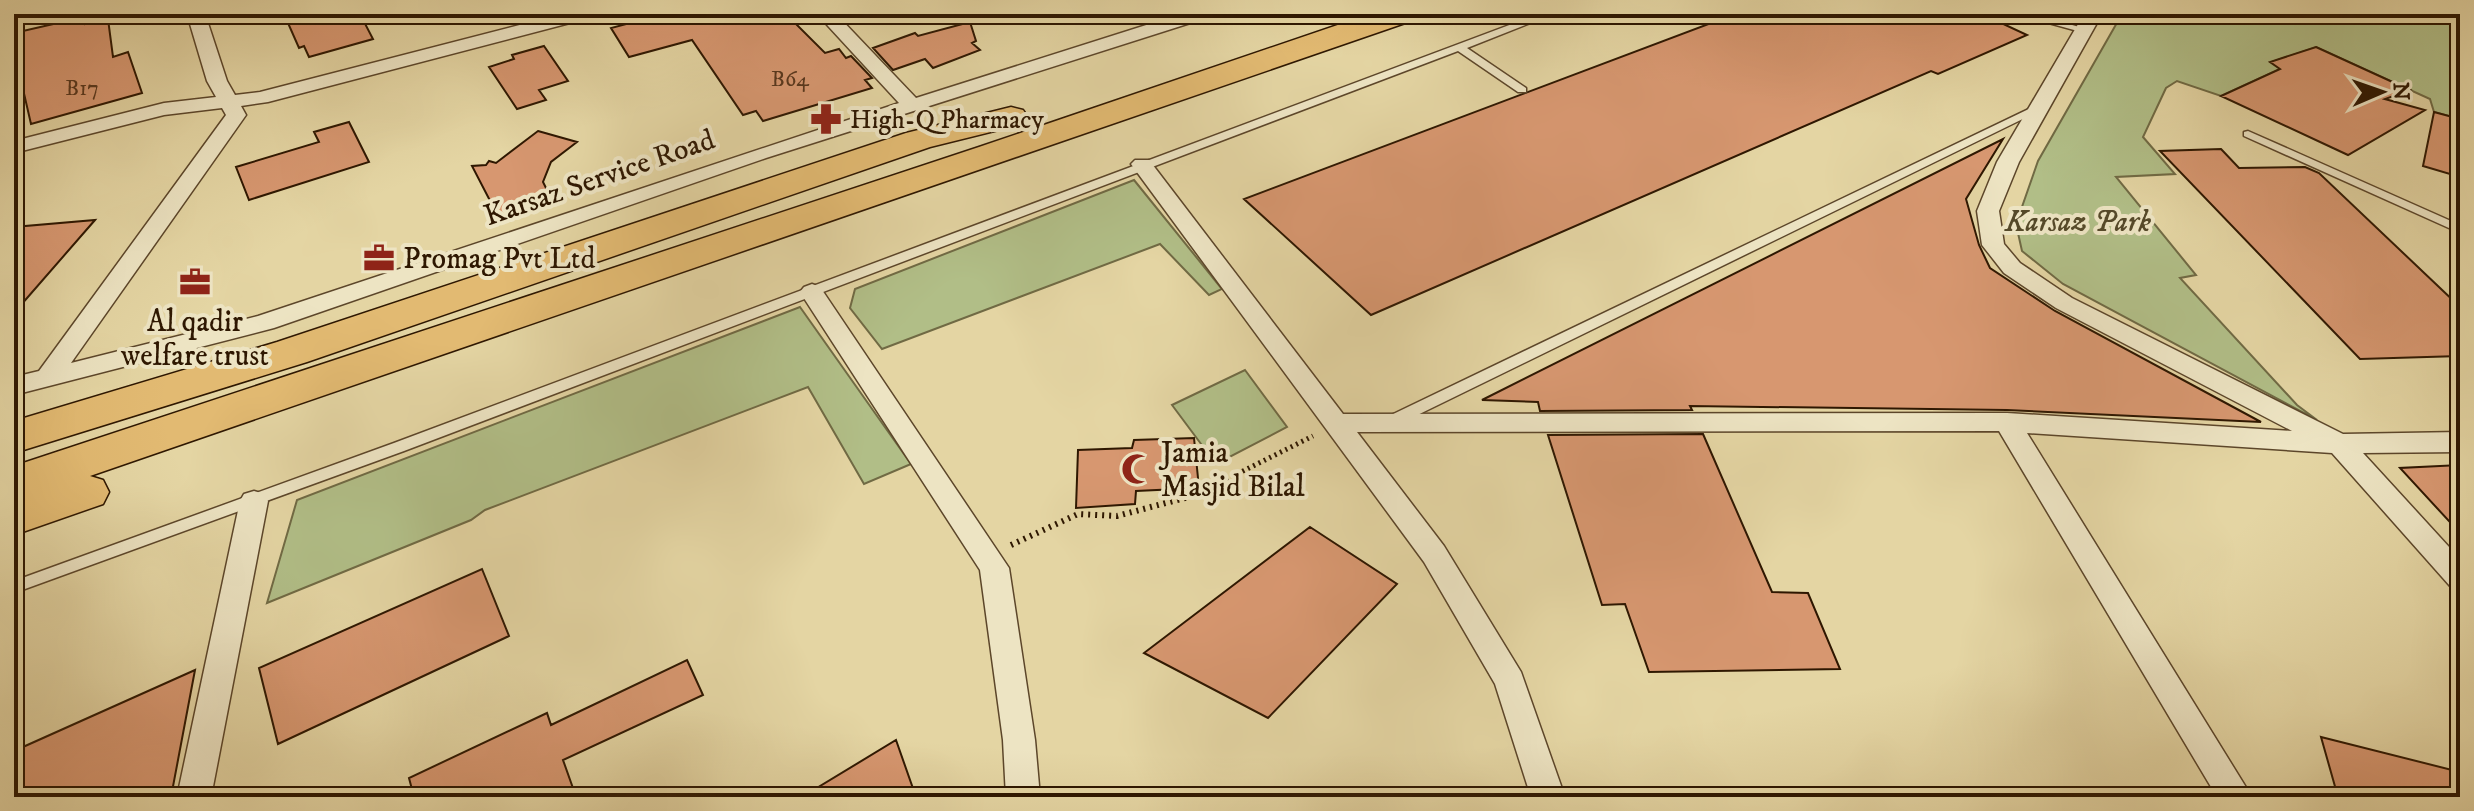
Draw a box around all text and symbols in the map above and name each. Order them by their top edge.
north arrow [2342,52,2422,132]
house number: B64 [771,66,810,93]
house number: B17 [65,75,99,102]
text: N [2387,82,2414,101]
pharmacy icon: High-Q Pharmacy [809,102,843,136]
place label: High-Q Pharmacy [850,104,1044,137]
street label: Karsaz Service Road [479,122,720,235]
park label: Karsaz Park [2004,204,2152,241]
office icon: Promag Pvt Ltd [362,241,396,275]
place label: Promag Pvt Ltd [403,241,595,278]
office icon: Al qadir welfare trust [178,265,212,299]
place label: Al qadir welfare trust [120,304,269,375]
place label: Jamia Masjid Bilal [1158,435,1305,506]
mosque icon: Jamia Masjid Bilal [1120,452,1154,486]

